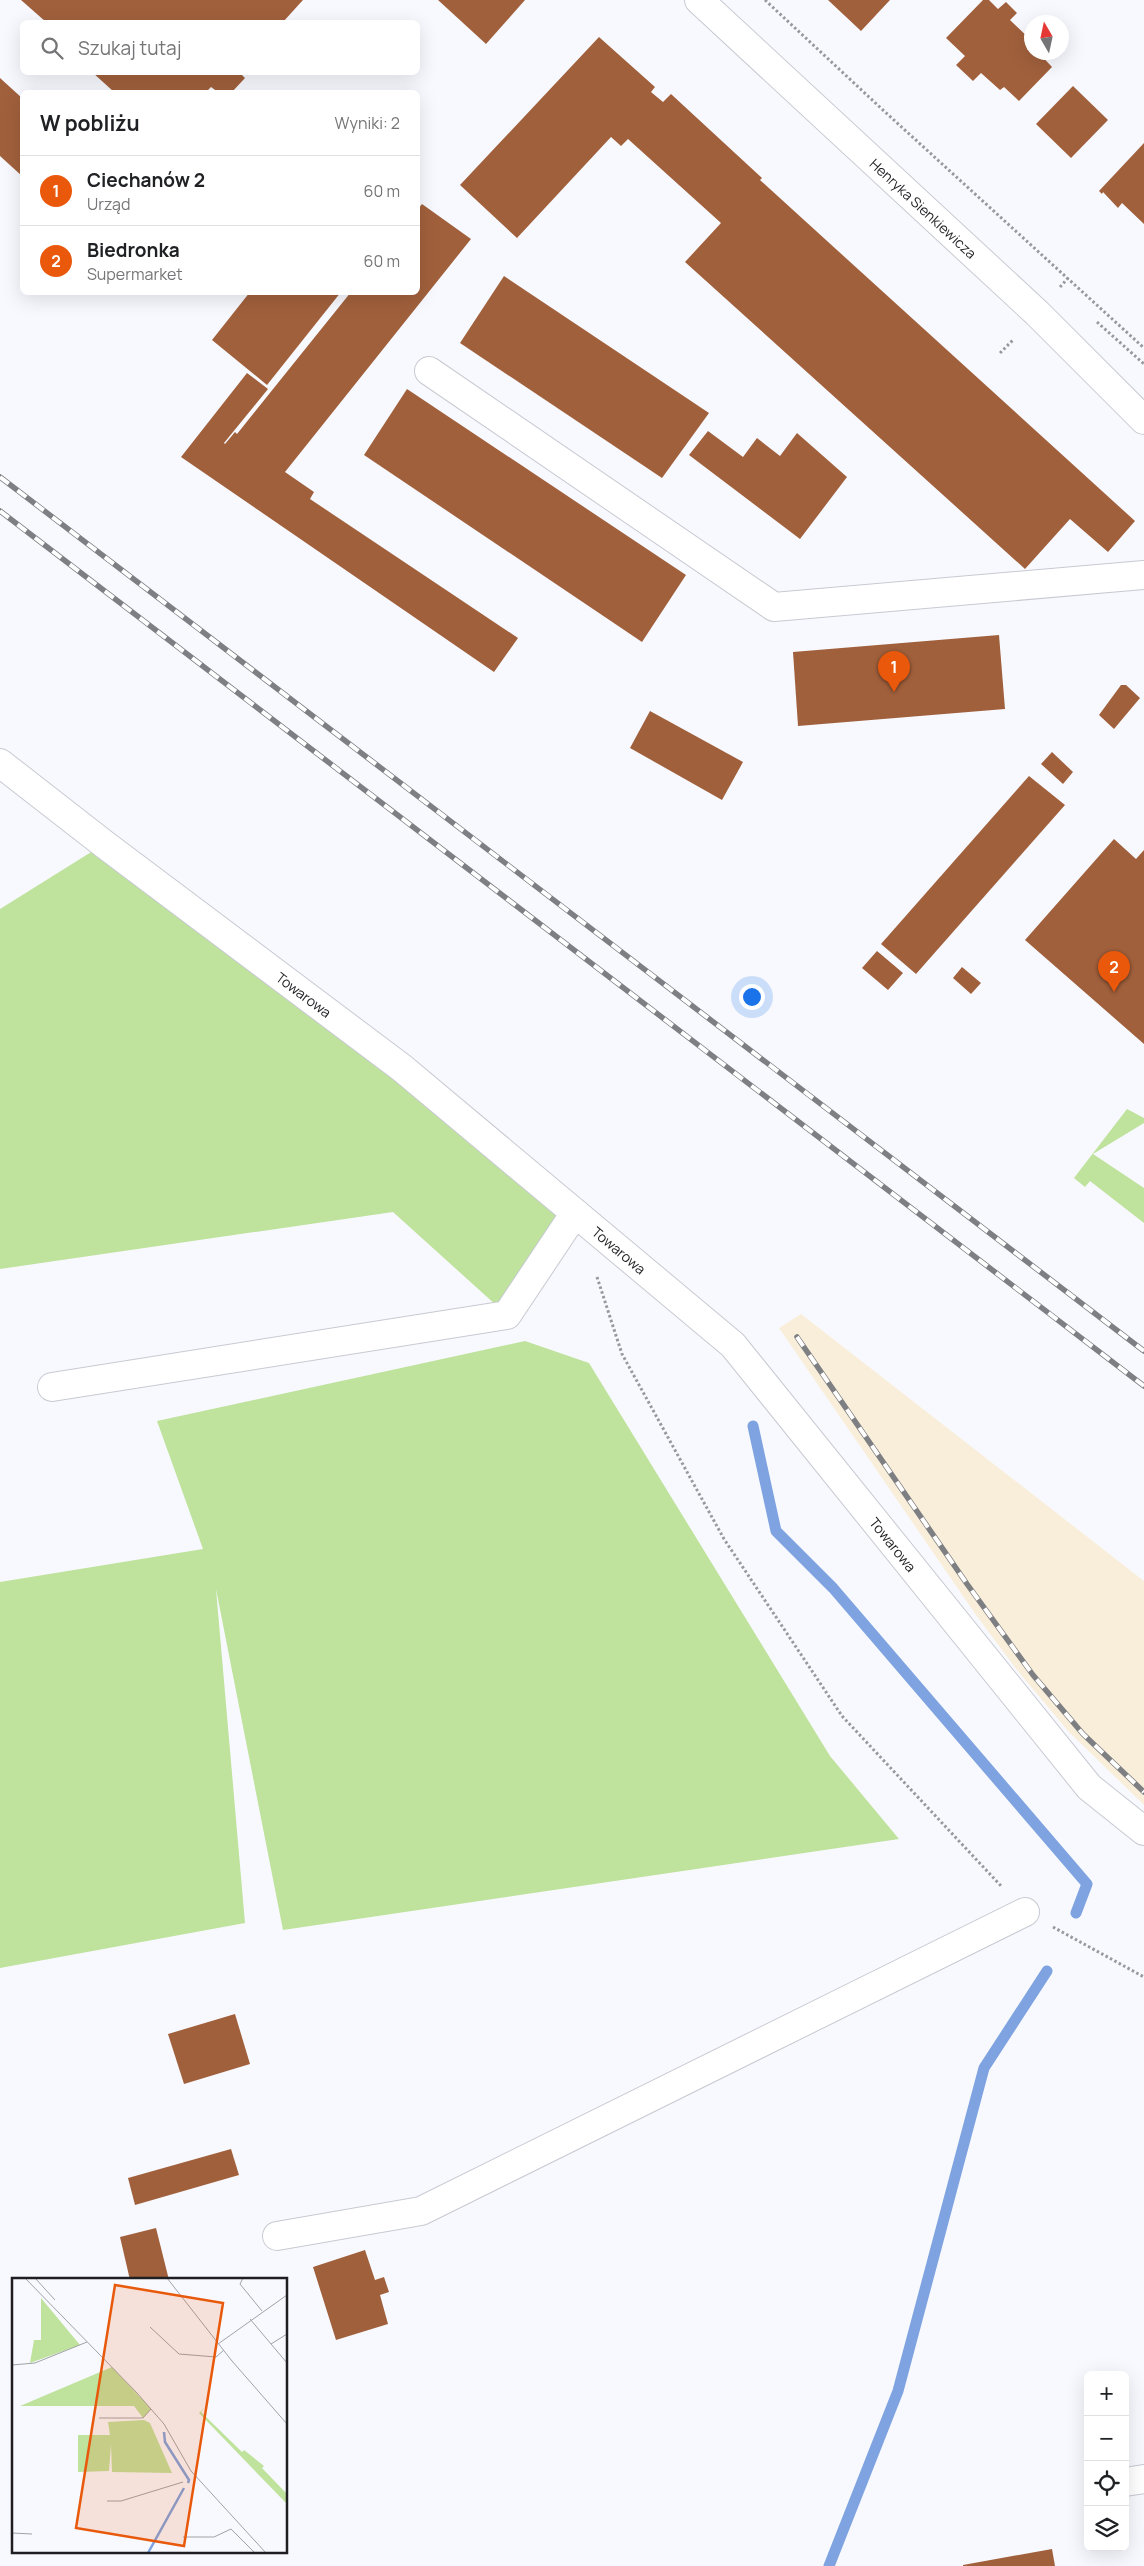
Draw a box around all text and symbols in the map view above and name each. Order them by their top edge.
north arrow [1024,15,1069,60]
search box [20,20,420,75]
icon: search [38,34,66,62]
text: Szukaj tutaj [78,35,181,61]
text: W pobliżu [40,109,140,137]
text: Wyniki: 2 [335,112,400,134]
street label: Henryka Sienkiewicza [866,154,981,262]
text: Ciechanów 2 [87,167,205,193]
text: 1 [52,180,60,202]
text: 60 m [364,180,400,202]
text: Urząd [87,193,130,215]
text: Biedronka [87,237,180,263]
text: 2 [51,250,61,272]
text: 60 m [364,250,400,272]
text: Supermarket [87,263,183,285]
pin: 1 [878,651,910,692]
pin: 2 [1098,951,1130,992]
street label: Towarowa [273,967,335,1021]
your location [739,984,765,1010]
street label: Towarowa [589,1222,650,1278]
street label: Towarowa [866,1513,921,1575]
inset map [12,2278,288,2554]
map controls [1084,2371,1129,2551]
button: + [1084,2371,1129,2416]
button: − [1084,2416,1129,2461]
button: locate [1084,2461,1129,2506]
button: layers [1084,2506,1129,2551]

